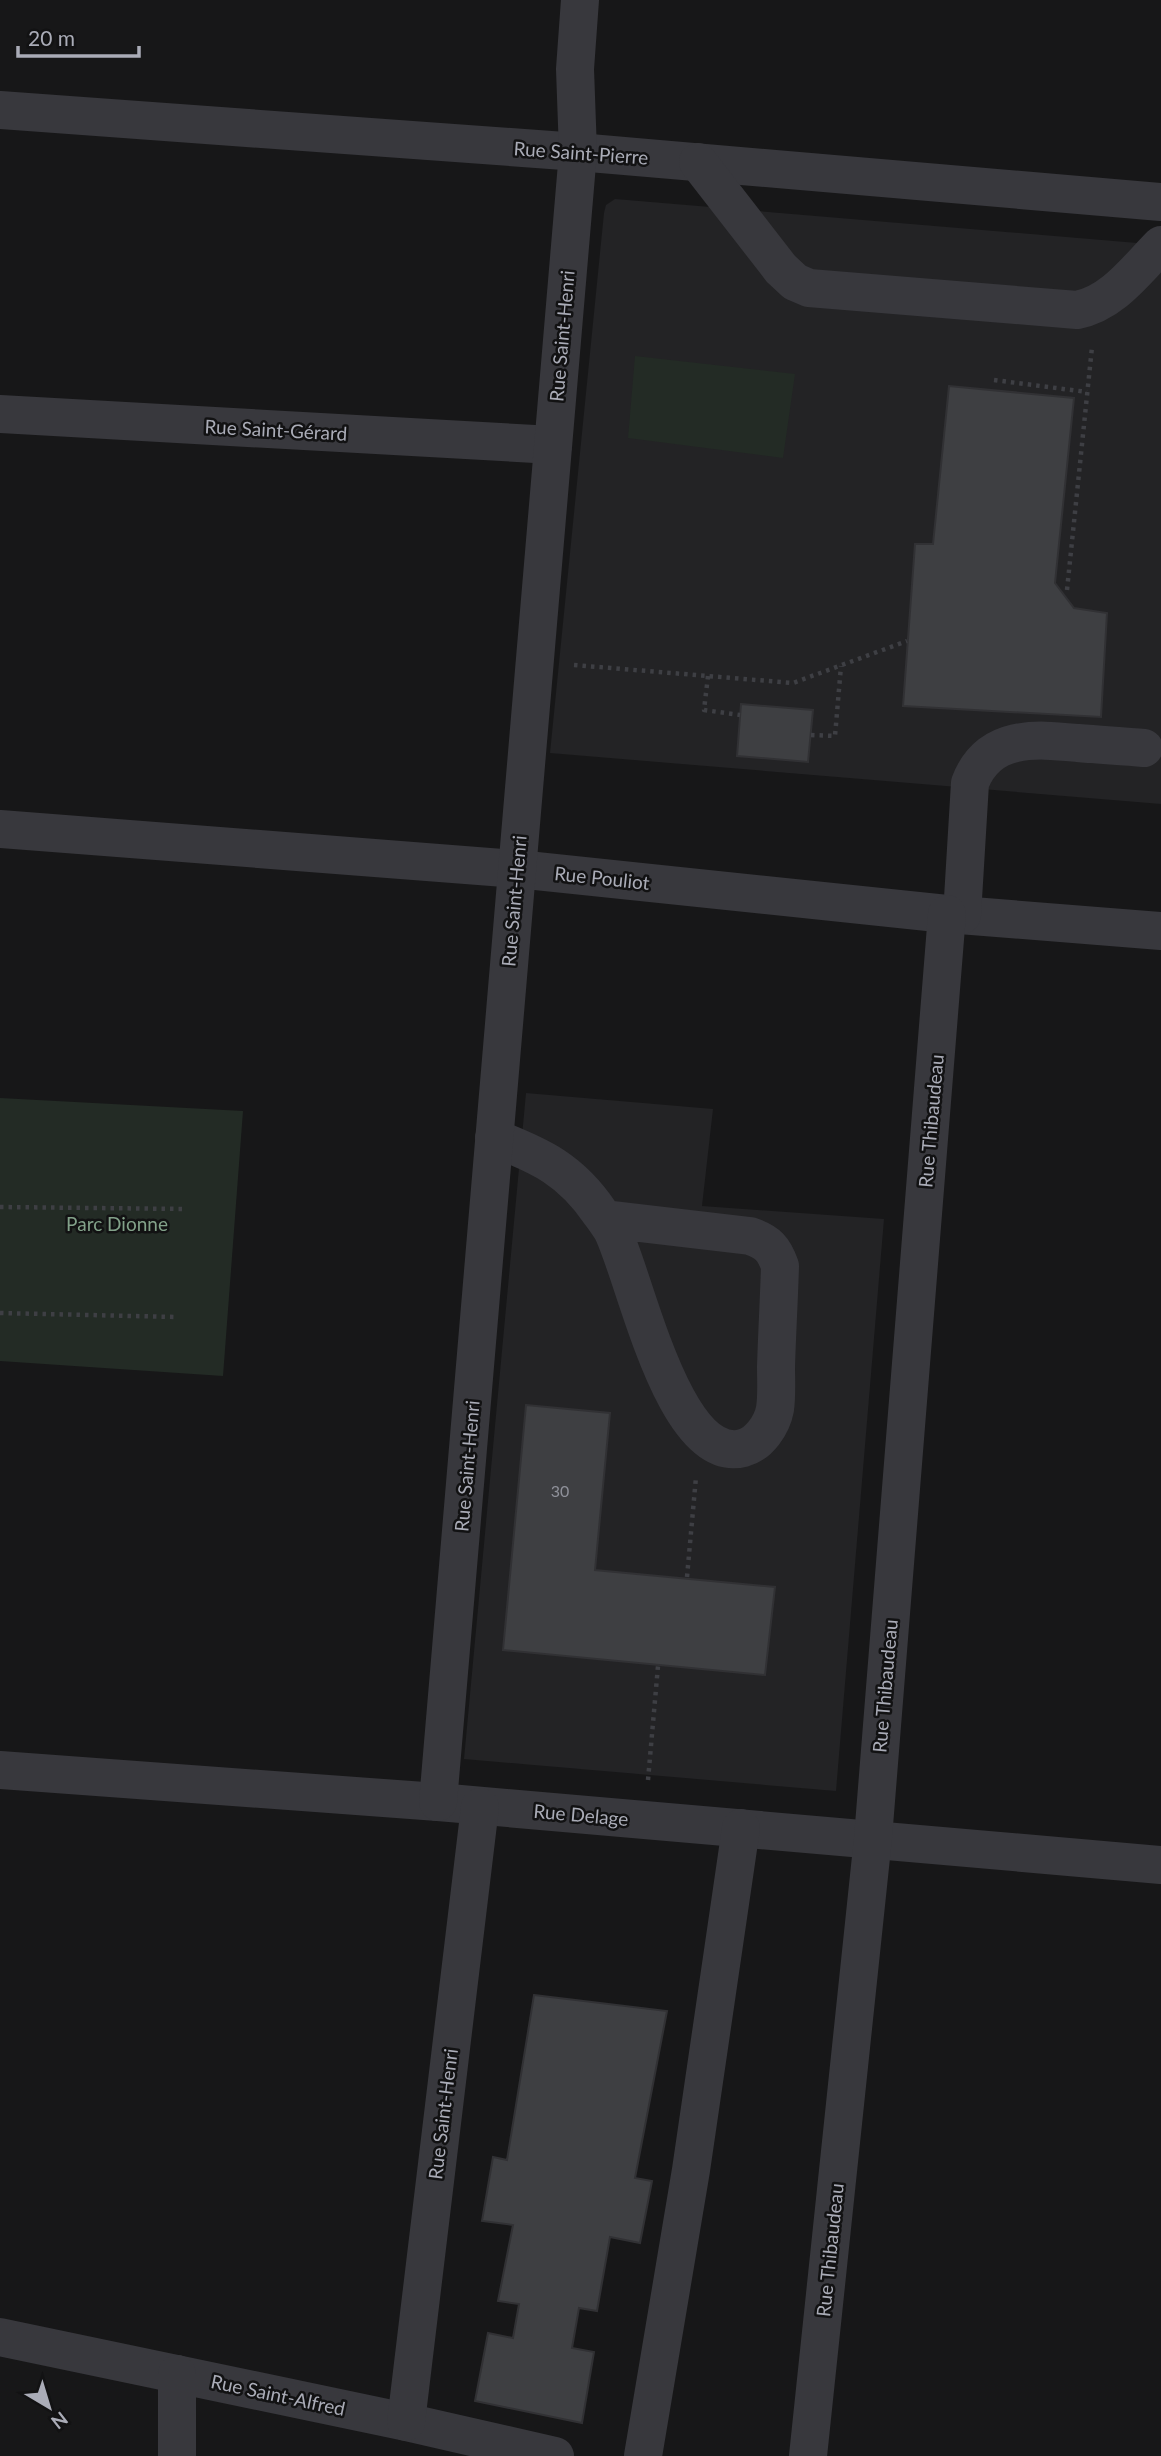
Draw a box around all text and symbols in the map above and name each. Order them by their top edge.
scale bar [18,14,138,58]
text: 20 m [28,25,75,50]
street label: Rue Saint-Pierre [513,136,649,169]
street label: Rue Saint-Henri [544,269,579,403]
street label: Rue Saint-Gérard [204,414,348,445]
street label: Rue Saint-Henri [496,834,531,968]
street label: Rue Pouliot [553,861,651,894]
street label: Rue Thibaudeau [913,1053,948,1189]
park label: Parc Dionne [66,1212,168,1235]
street label: Rue Saint-Henri [449,1399,484,1533]
house number: 30 [551,1481,569,1500]
street label: Rue Thibaudeau [867,1618,902,1754]
street label: Rue Delage [533,1799,629,1830]
street label: Rue Saint-Henri [423,2047,462,2181]
street label: Rue Thibaudeau [811,2182,848,2318]
street label: Rue Saint-Alfred [209,2369,347,2420]
north arrow [14,2372,84,2442]
text: N [47,2407,73,2434]

